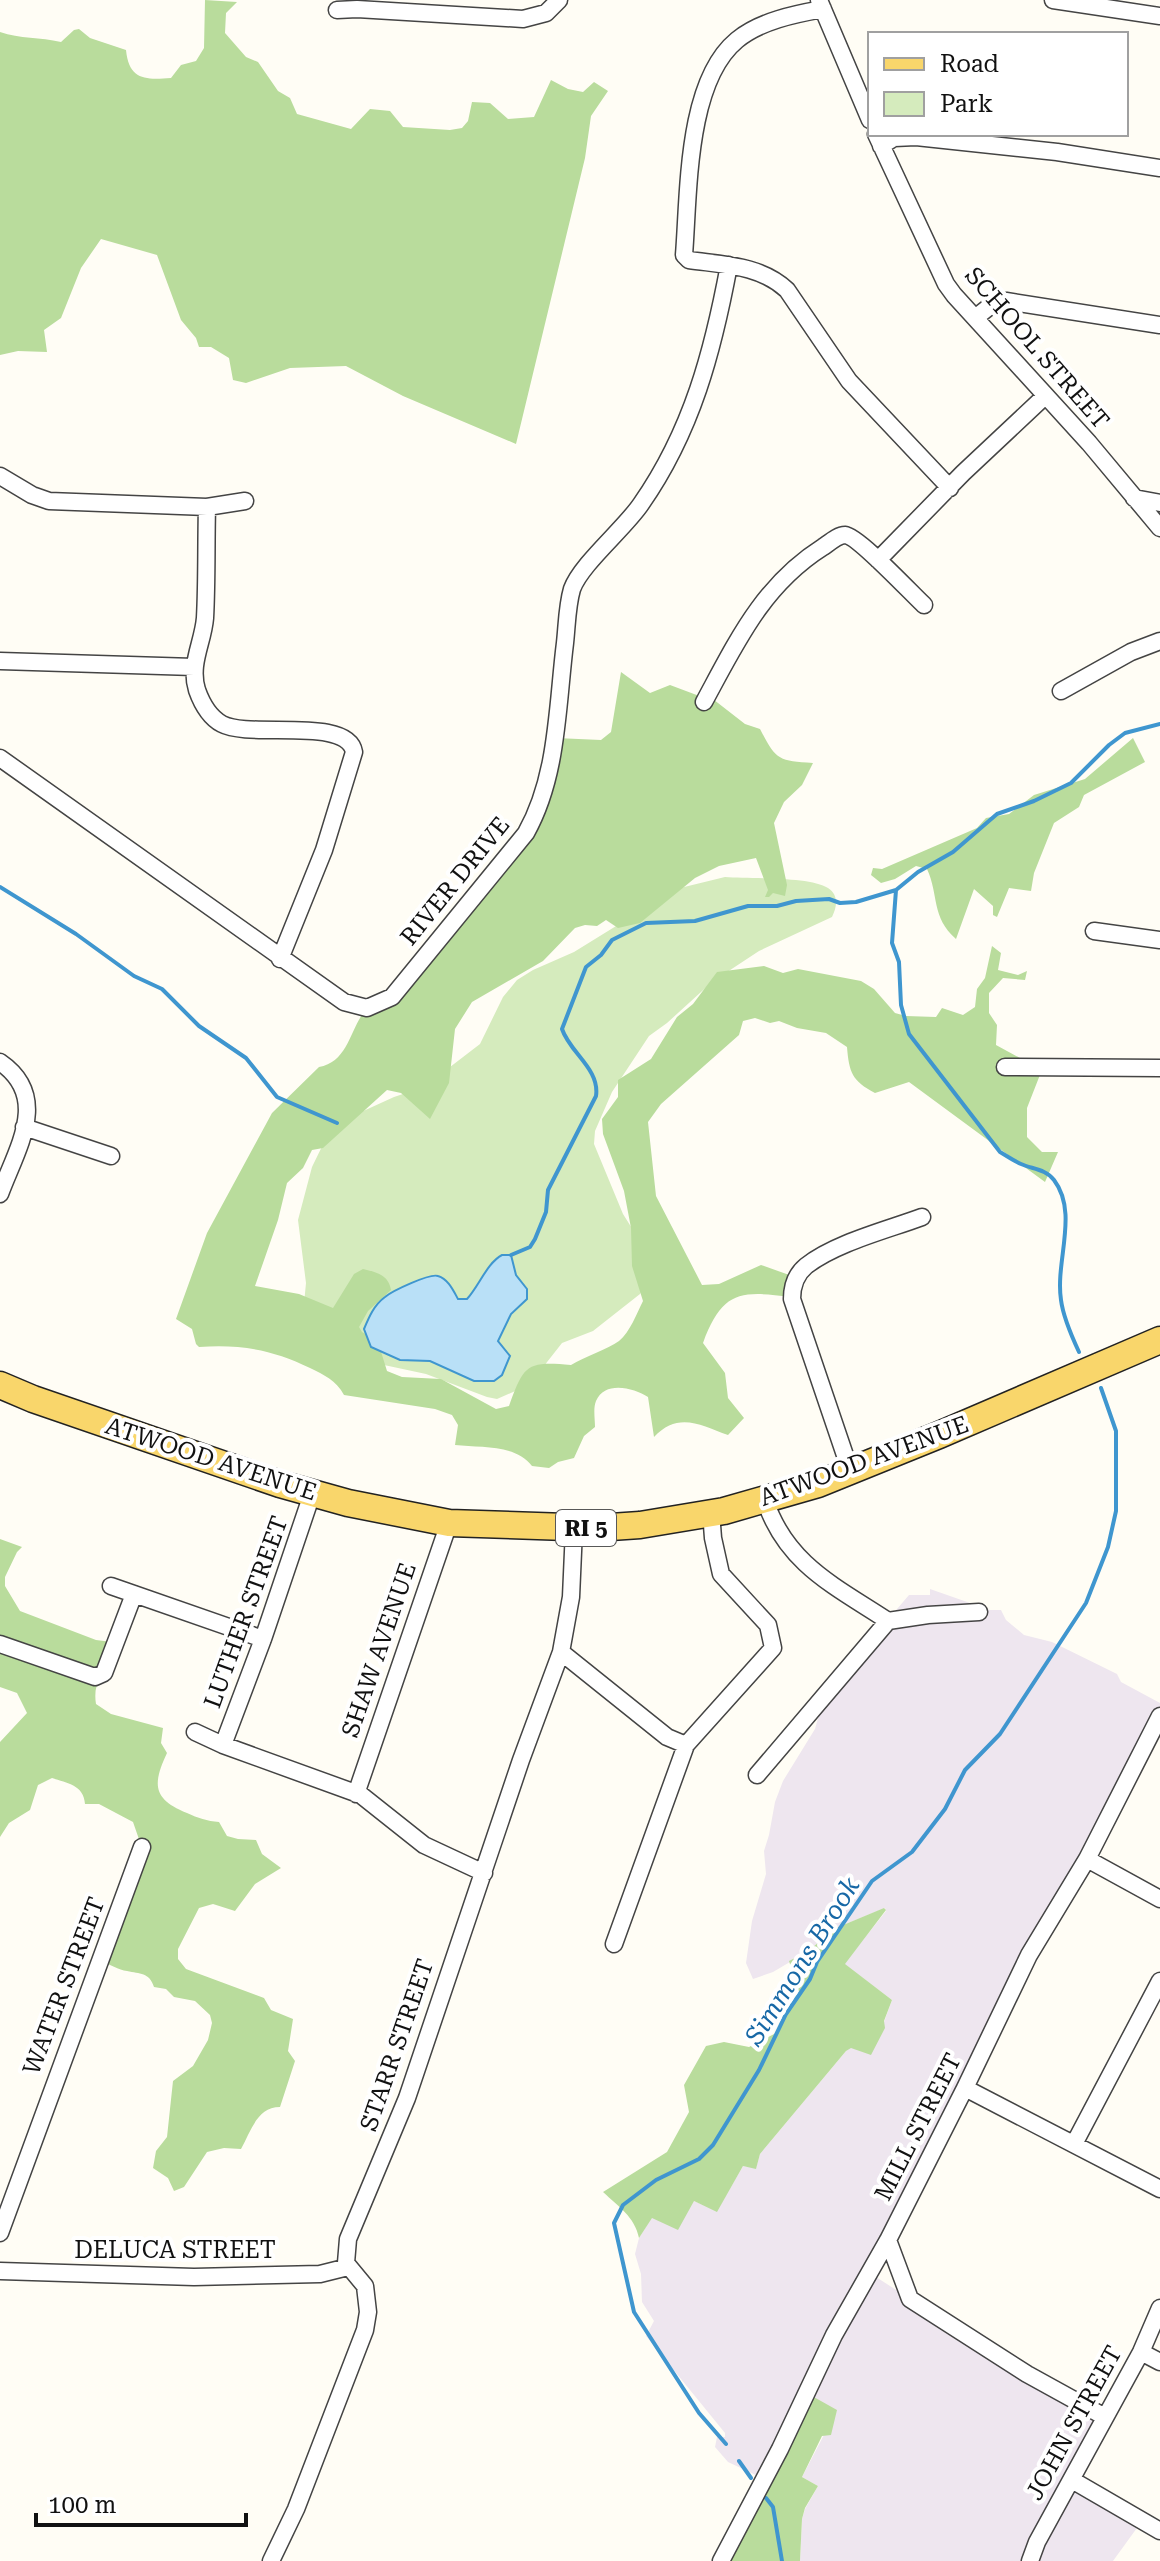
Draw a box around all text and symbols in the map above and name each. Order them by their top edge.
legend [868,32,1128,136]
text: Road [940,50,999,78]
text: Park [940,90,993,118]
street label: SCHOOL STREET [959,262,1115,434]
street label: RIVER DRIVE [395,811,515,951]
street label: ATWOOD AVENUE [756,1410,972,1512]
street label: ATWOOD AVENUE [102,1412,320,1506]
road number: RI 5 [556,1510,616,1546]
street label: LUTHER STREET [198,1512,294,1712]
street label: SHAW AVENUE [336,1559,422,1741]
water label: Simmons Brook [738,1871,866,2051]
street label: WATER STREET [17,1893,111,2079]
street label: STARR STREET [354,1955,440,2135]
street label: MILL STREET [869,2049,967,2205]
street label: DELUCA STREET [74,2236,276,2264]
street label: JOHN STREET [1020,2341,1128,2505]
scale bar [36,2477,246,2527]
text: 100 m [48,2491,116,2519]

